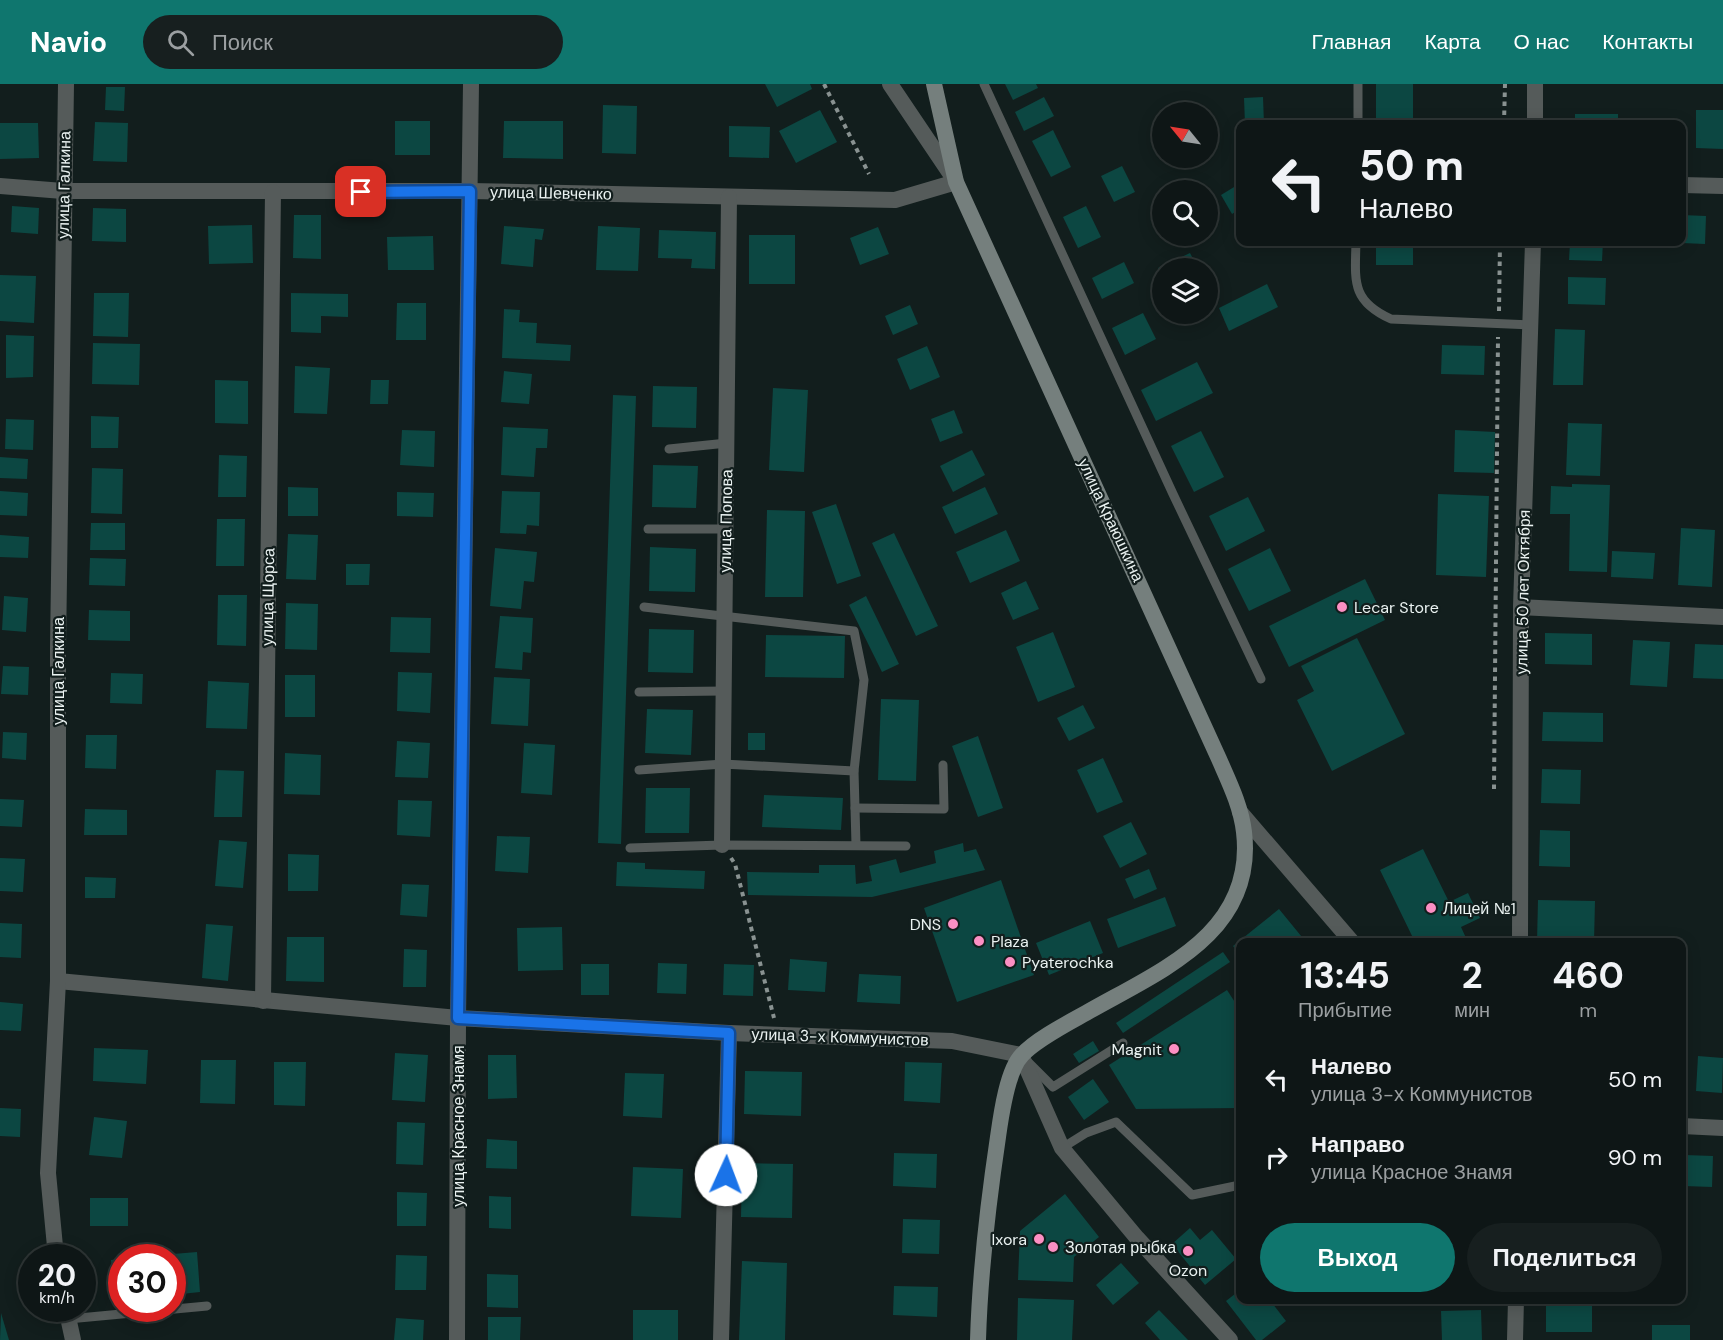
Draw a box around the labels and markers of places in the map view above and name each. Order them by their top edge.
pin [335,166,386,217]
place label: Lecar Store [1354,597,1439,618]
marker: Lecar Store [1335,600,1349,614]
place label: Лицей №1 [1443,898,1516,919]
marker: Лицей №1 [1424,901,1438,915]
place label: DNS [910,914,941,935]
marker: DNS [946,917,960,931]
place label: Plaza [991,931,1029,952]
marker: Plaza [972,934,986,948]
place label: Pyaterochka [1022,952,1113,973]
marker: Pyaterochka [1003,955,1017,969]
place label: Magnit [1112,1039,1162,1060]
marker: Magnit [1167,1042,1181,1056]
place label: Ixora [992,1229,1027,1250]
marker: Ixora [1032,1232,1046,1246]
place label: Золотая рыбка [1065,1237,1176,1258]
marker: Золотая рыбка [1046,1240,1060,1254]
marker: Ozon [1181,1244,1195,1258]
place label: Ozon [1169,1260,1207,1281]

